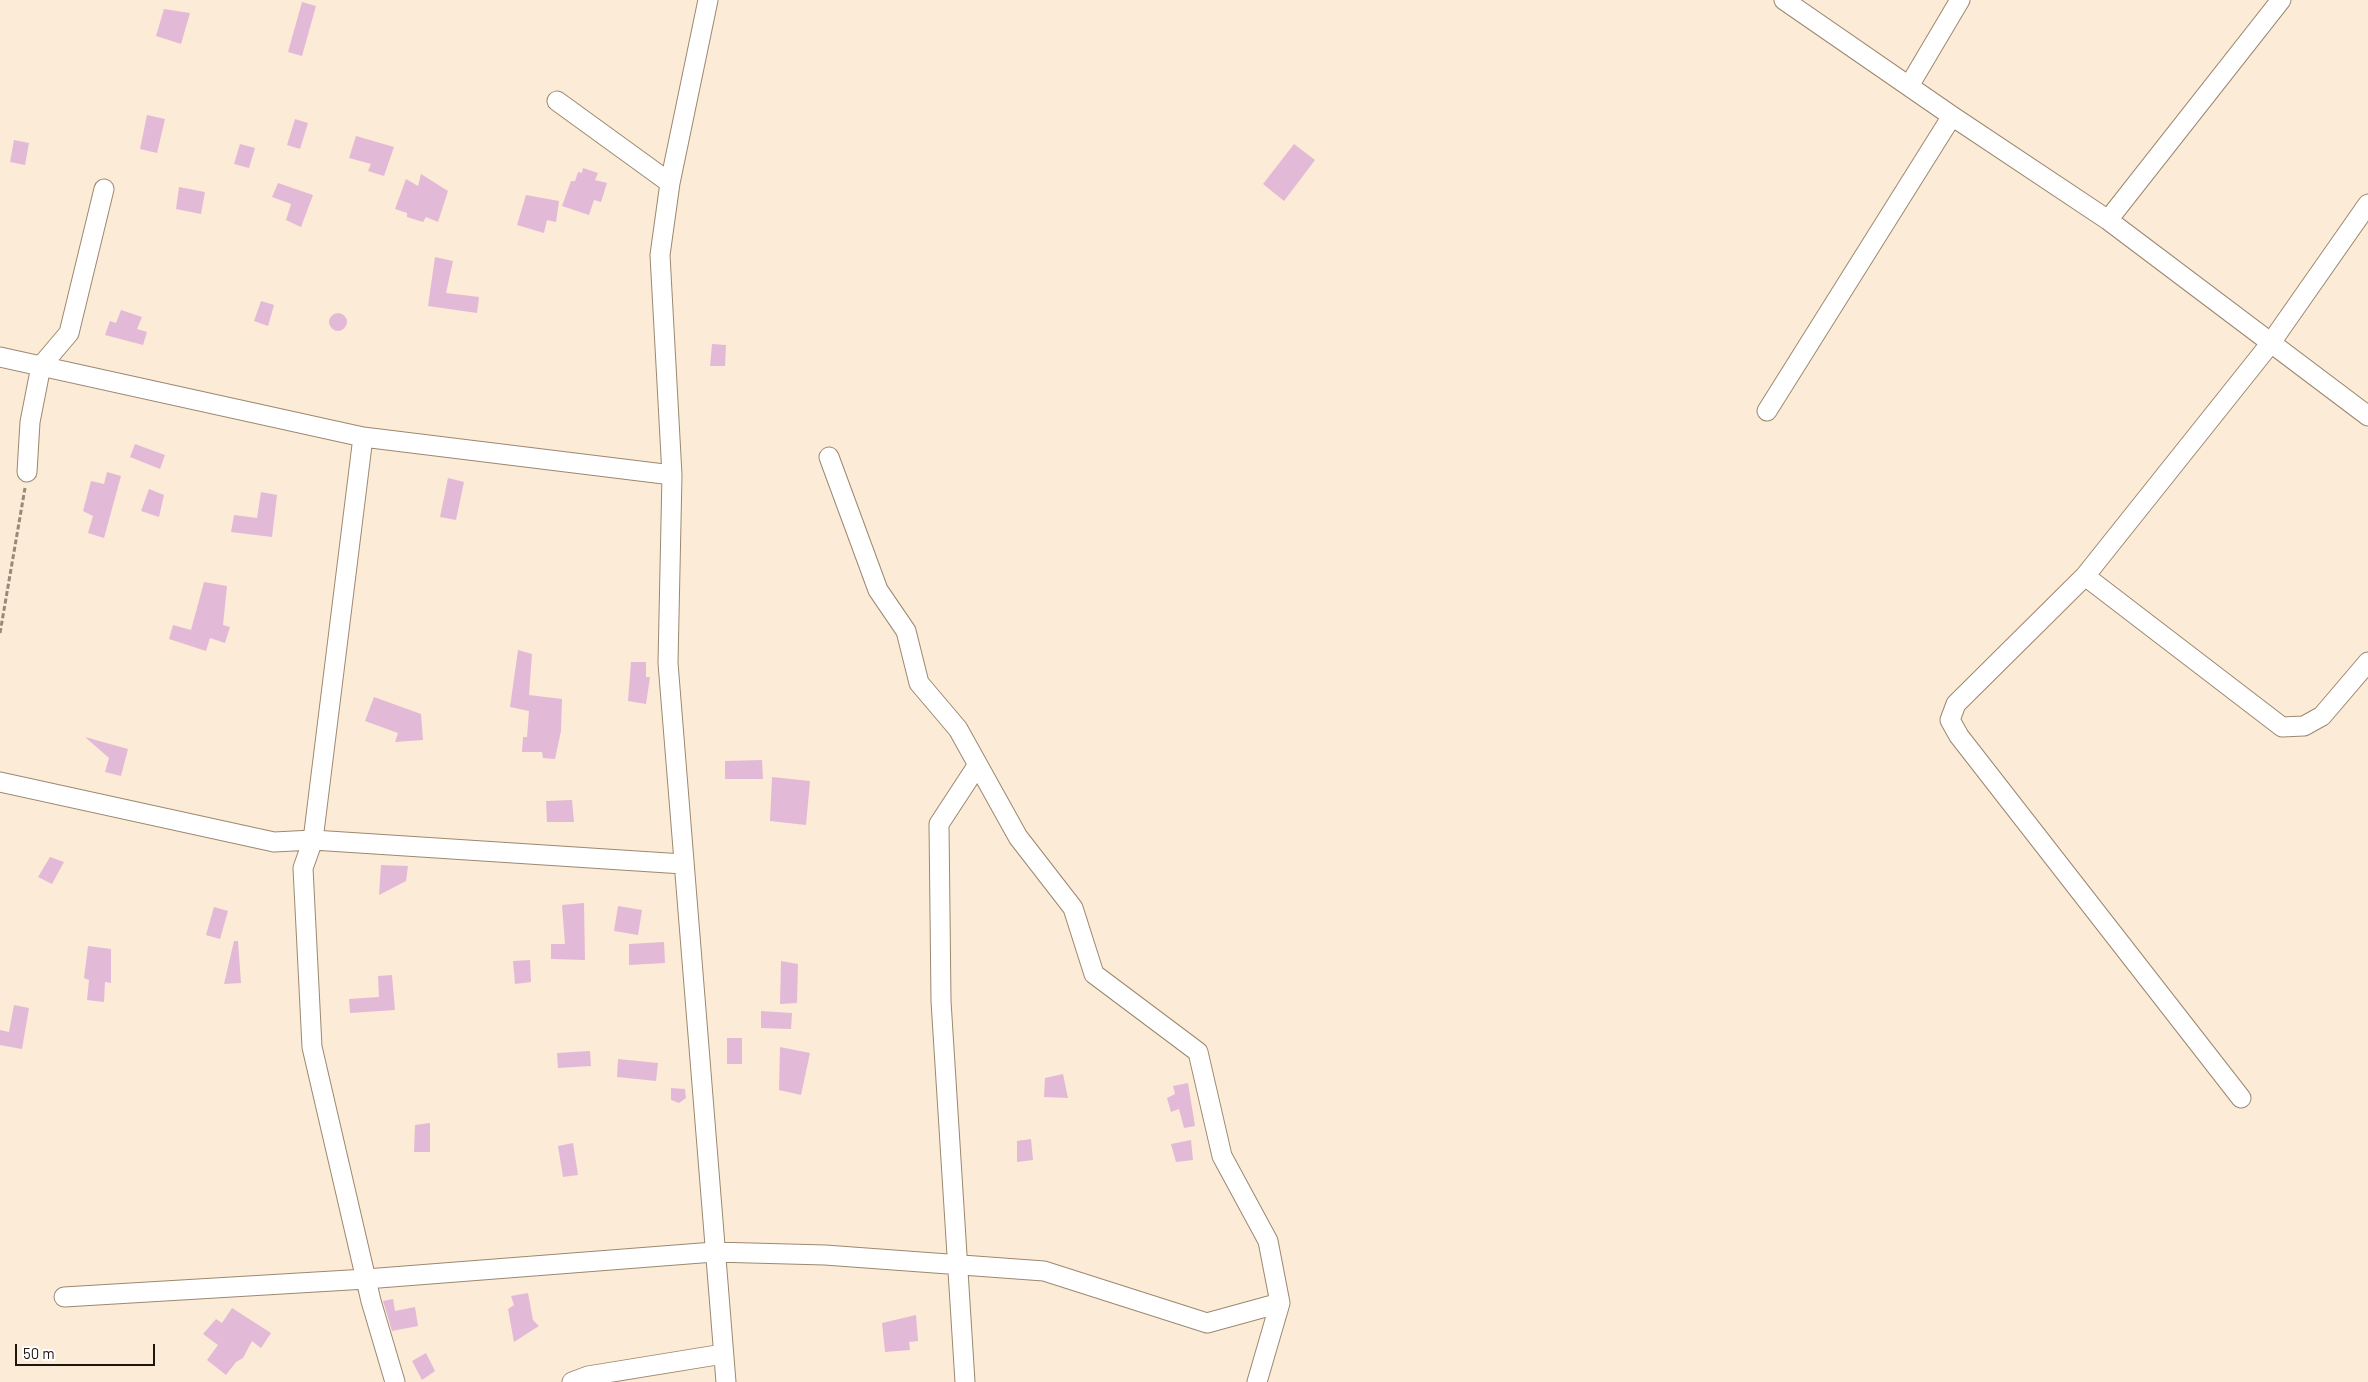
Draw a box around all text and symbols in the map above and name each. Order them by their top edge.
scale bar [18,1334,158,1366]
text: 50 m [23,1344,55,1362]

